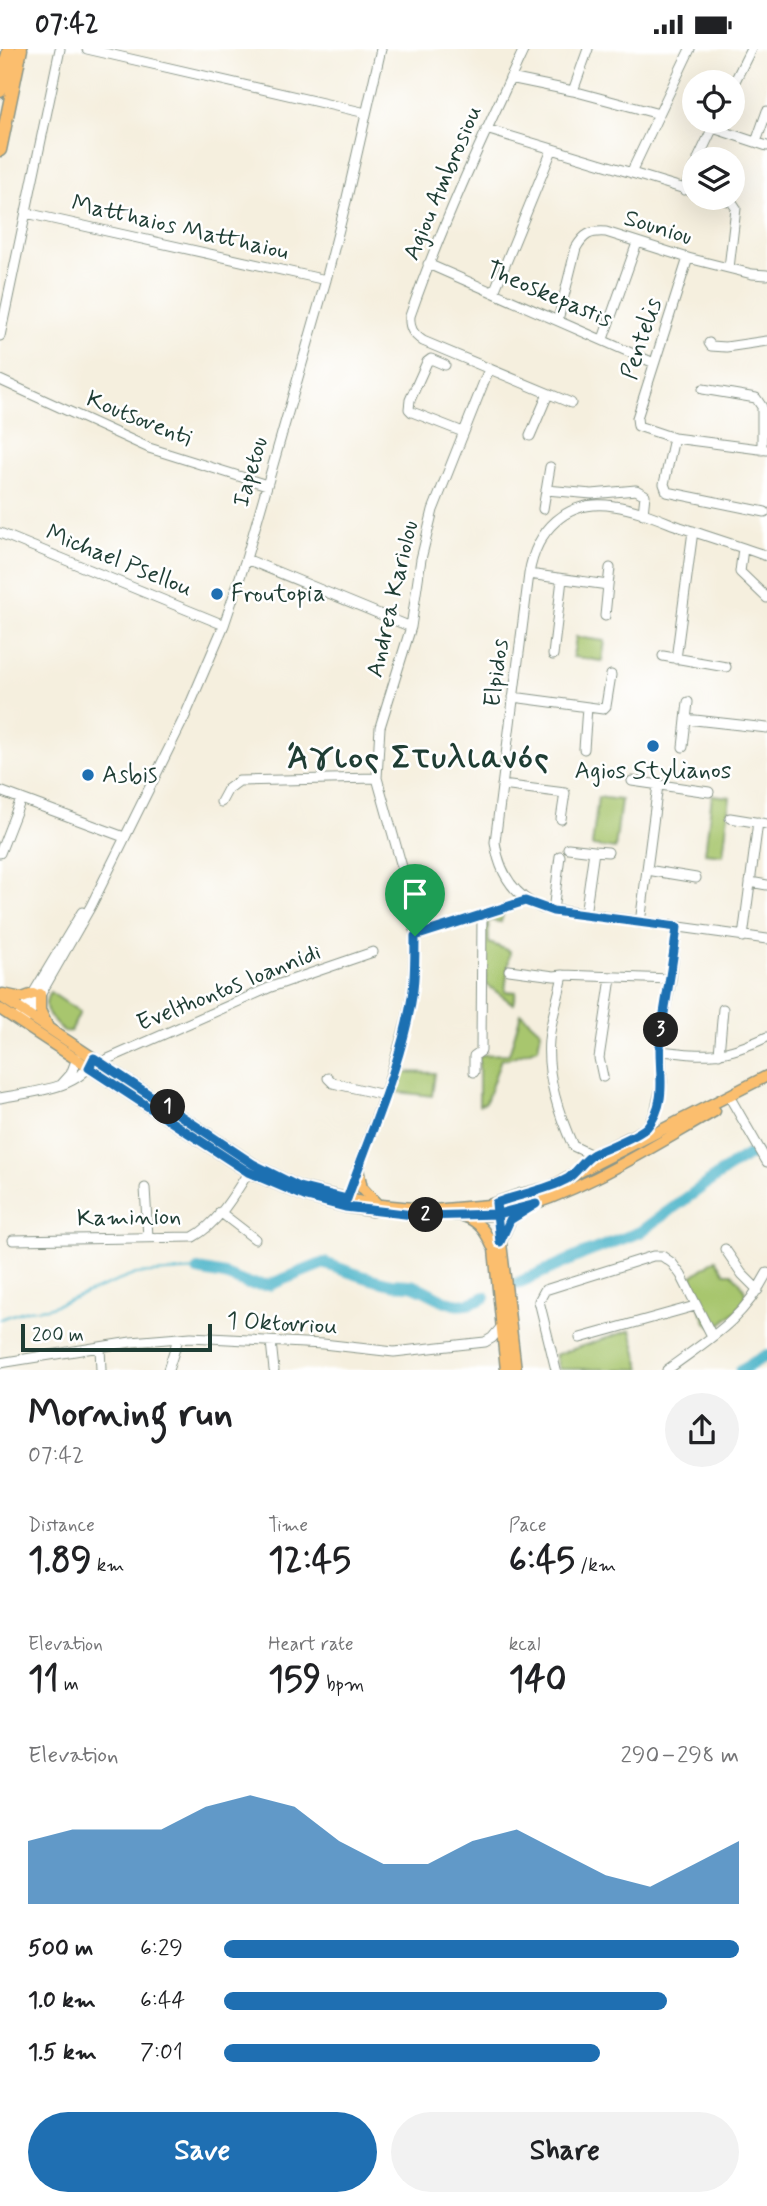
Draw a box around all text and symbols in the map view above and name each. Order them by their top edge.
text: 07:42 [35,8,98,42]
map controls [682,70,745,210]
button: locate [682,70,745,133]
street label: Agiou Ambrosiou [396,101,490,265]
button: layers [682,147,745,210]
street label: Matthaios Matthaiou [69,188,292,268]
street label: Souniou [620,203,696,253]
street label: Theoskepastis [481,254,617,336]
street label: Pentelis [614,294,670,384]
street label: Koutsoventi [82,384,196,454]
street label: Iapetou [226,433,276,511]
street label: Andrea Kariolou [360,517,426,681]
street label: Michael Psellou [41,518,197,604]
place label: Froutopia [231,579,326,610]
marker: Froutopia [209,586,225,602]
street label: Elpidos [477,637,517,709]
district label: Άγιος Στυλιανός [287,738,551,780]
marker: Agios Stylianos [645,738,661,754]
place label: Agios Stylianos [575,756,732,787]
place label: Asbis [102,760,157,791]
marker: Asbis [80,767,96,783]
pin [385,864,445,936]
icon: arrive [396,875,434,913]
street label: Evelthontos Ioannidi [132,937,326,1039]
pin: 3 [644,1013,678,1047]
text: 3 [656,1017,665,1042]
pin: 1 [150,1089,186,1125]
text: 1 [163,1094,172,1119]
pin: 2 [408,1197,444,1233]
street label: Kaminion [77,1202,181,1234]
text: 2 [421,1202,430,1227]
street label: 1 Oktovriou [226,1306,338,1342]
scale bar [21,1321,212,1352]
text: 200 m [32,1323,84,1348]
text: Morning run [28,1390,233,1439]
button: share [665,1393,739,1467]
text: 07:42 [28,1441,84,1471]
text: Distance [28,1513,95,1538]
text: Time [268,1513,308,1538]
text: Pace [509,1513,546,1538]
text: 1.89 [28,1538,92,1584]
text: 12:45 [268,1538,351,1584]
text: 6:45 [509,1538,575,1584]
text: km [92,1553,124,1578]
text: /km [575,1553,616,1578]
text: Elevation [28,1632,103,1657]
text: Heart rate [268,1632,354,1657]
text: kcal [509,1632,541,1657]
text: 11 [28,1657,59,1703]
text: 159 [268,1657,321,1703]
text: 140 [509,1657,567,1703]
text: m [59,1672,79,1697]
text: bpm [321,1672,364,1697]
text: Elevation [28,1741,119,1771]
text: 290–298 m [621,1741,739,1771]
text: 500 m [28,1934,93,1964]
text: 6:29 [140,1934,183,1964]
text: 1.0 km [28,1986,96,2016]
text: 6:44 [140,1986,185,2016]
text: 1.5 km [28,2038,97,2068]
text: 7:01 [140,2038,183,2068]
button: Save [28,2112,377,2192]
button: Share [391,2112,739,2192]

